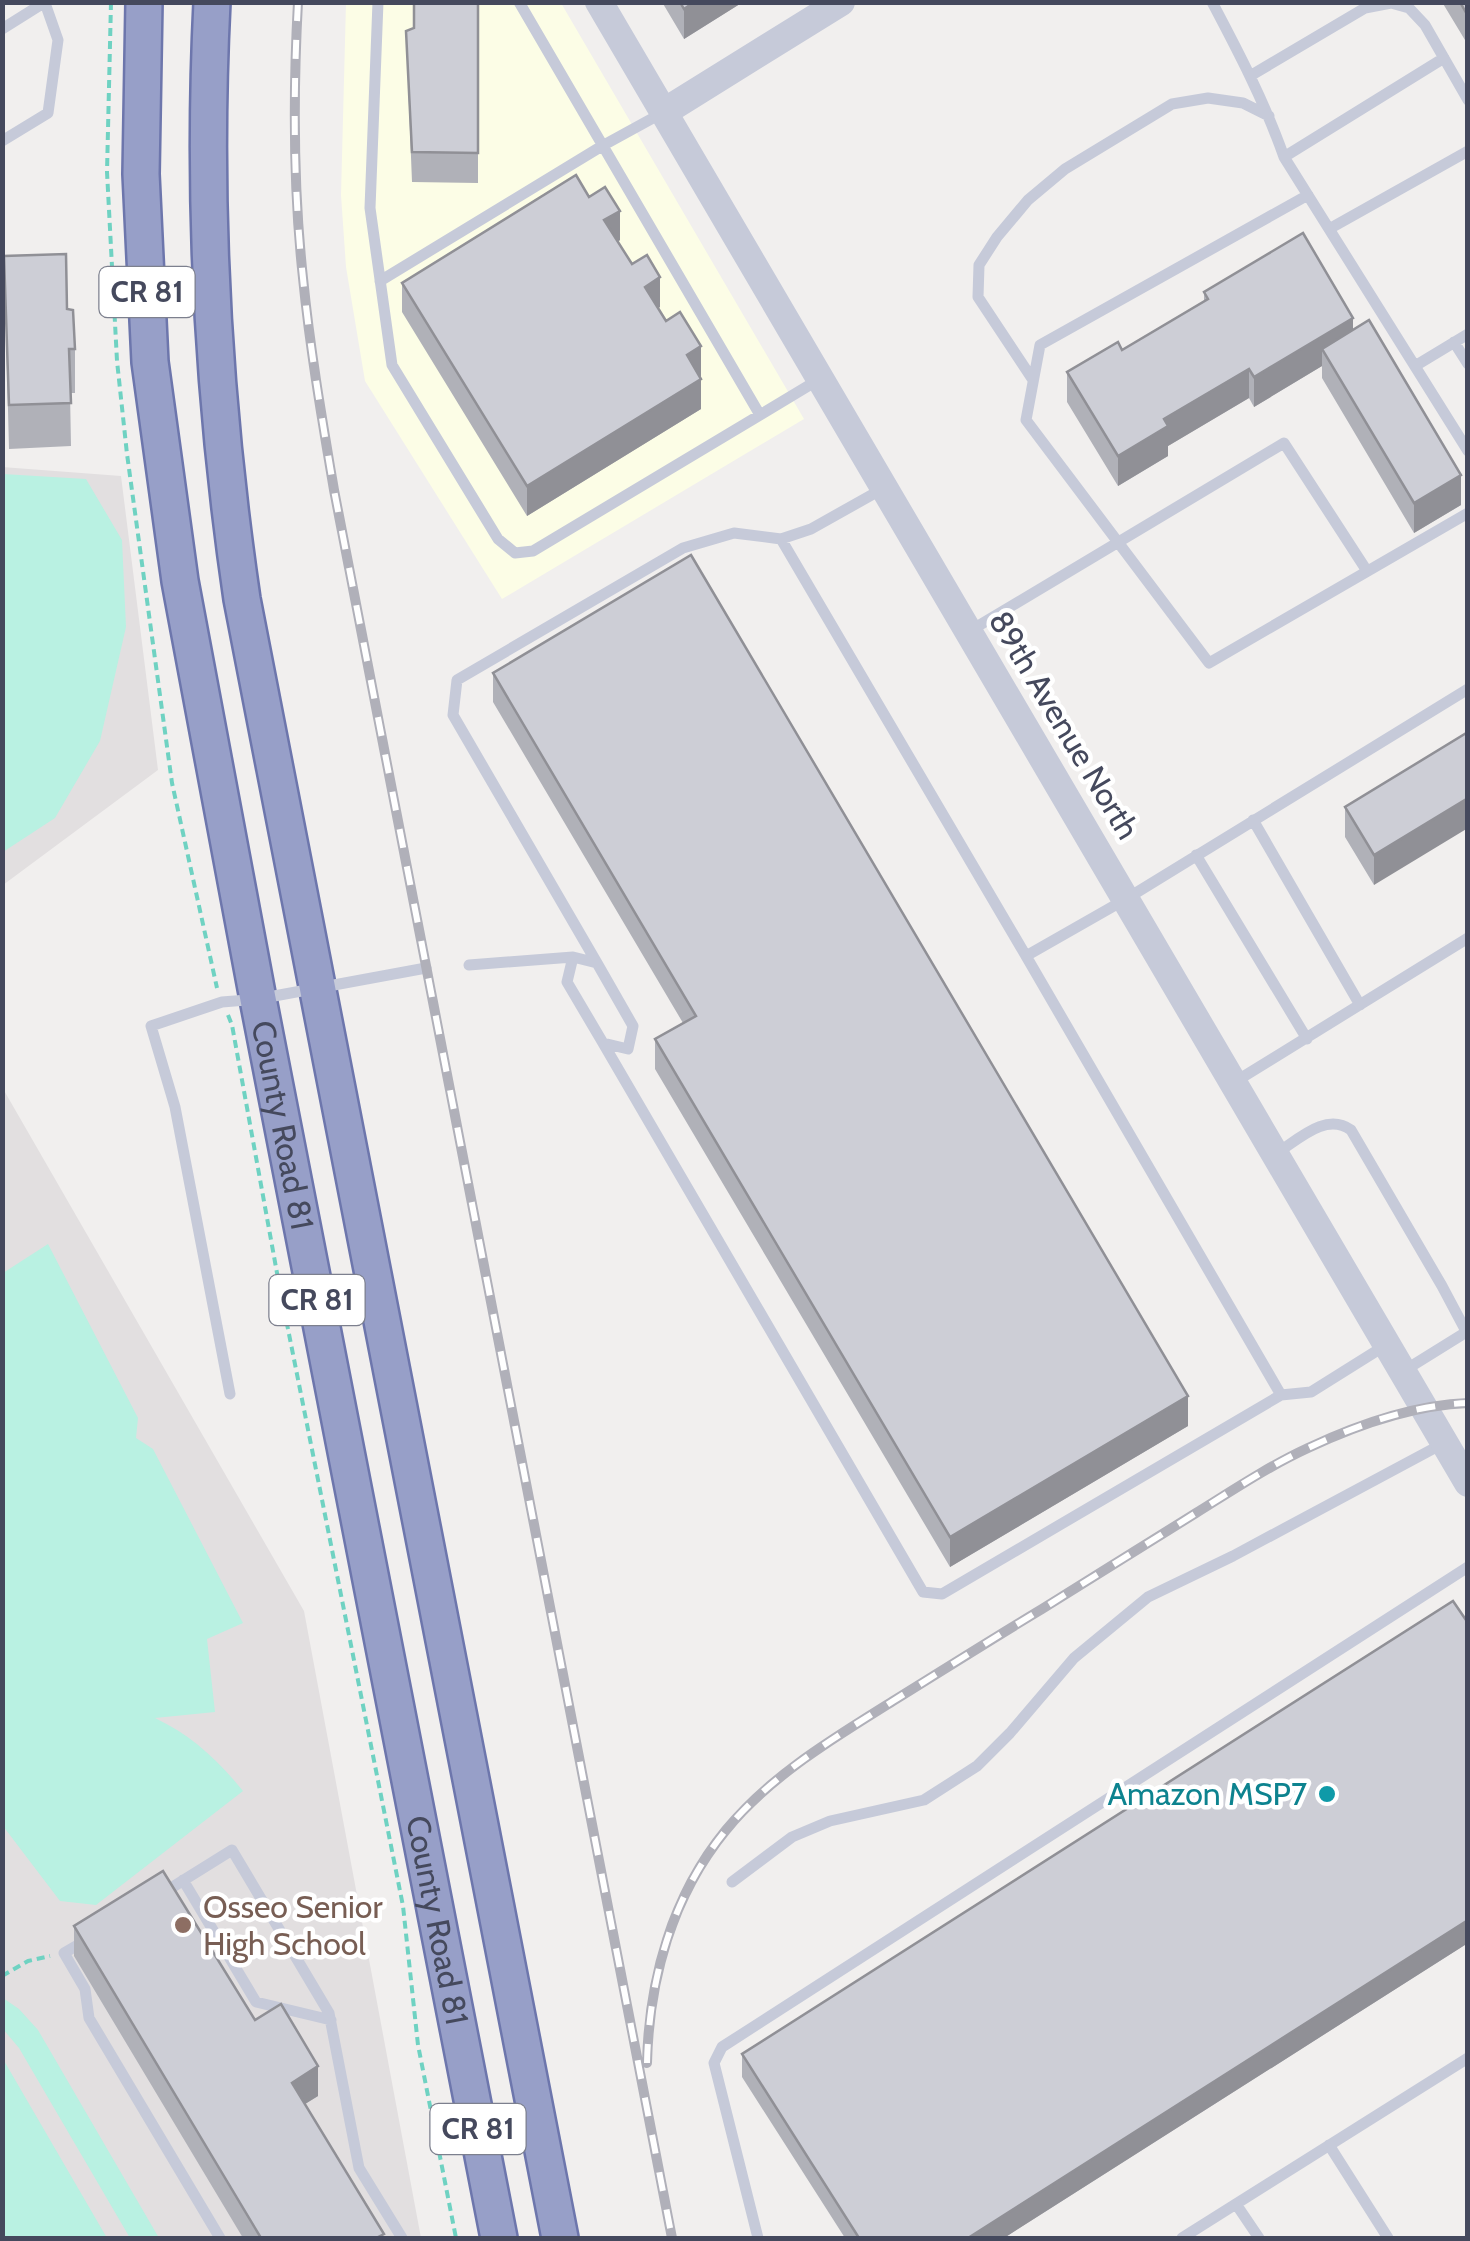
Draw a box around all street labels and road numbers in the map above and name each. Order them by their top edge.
road number: CR 81 [100,267,194,317]
street label: 89th Avenue North [981,603,1148,846]
street label: County Road 81 [244,1017,322,1233]
road number: CR 81 [270,1275,364,1325]
street label: County Road 81 [398,1812,477,2028]
road number: CR 81 [430,2104,526,2154]

